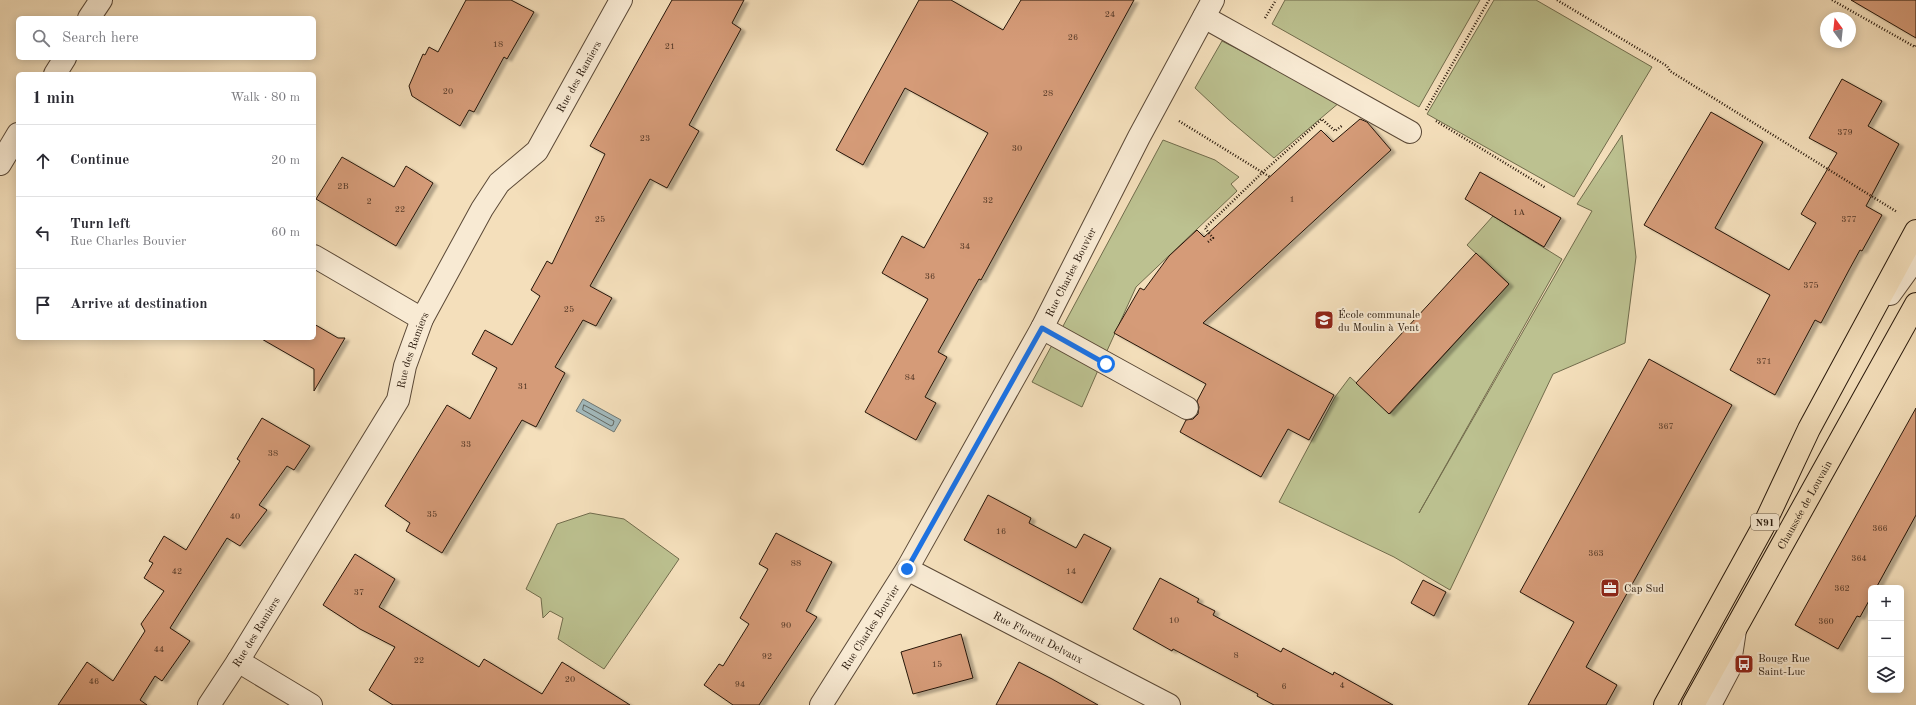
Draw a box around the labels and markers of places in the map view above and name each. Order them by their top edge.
place label: École communale du Moulin à Vent [1338,308,1420,334]
school or university icon: École communale du Moulin à Vent [1313,309,1335,331]
office icon: Cap Sud [1599,577,1621,599]
place label: Cap Sud [1624,584,1664,595]
bus stop icon: Bouge Rue Saint-Luc [1733,653,1755,675]
place label: Bouge Rue Saint-Luc [1758,654,1810,678]

